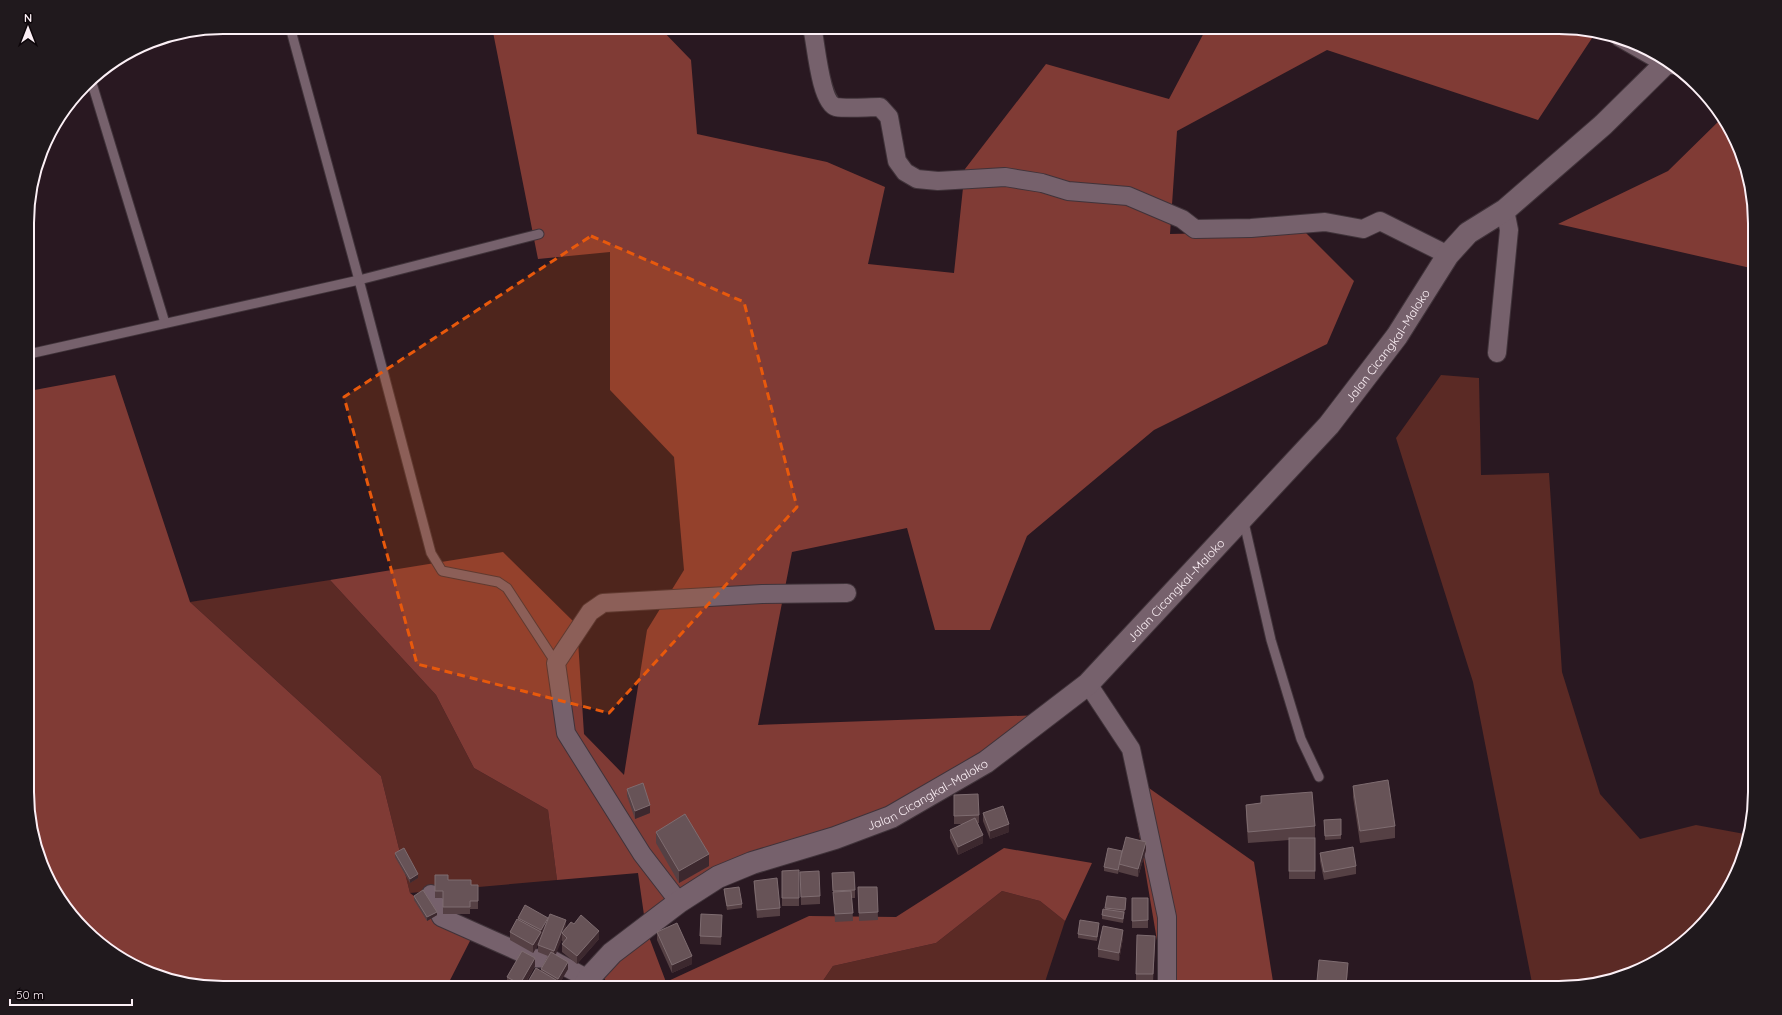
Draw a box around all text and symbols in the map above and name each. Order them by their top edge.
north arrow [8,8,48,48]
text: N [24,11,32,25]
street label: Jalan Cicangkal–Maloko [1342,286,1432,405]
street label: Jalan Cicangkal–Maloko [1124,535,1227,645]
street label: Jalan Cicangkal–Maloko [865,755,990,833]
scale bar [10,981,132,1007]
text: 50 m [16,987,44,1002]

